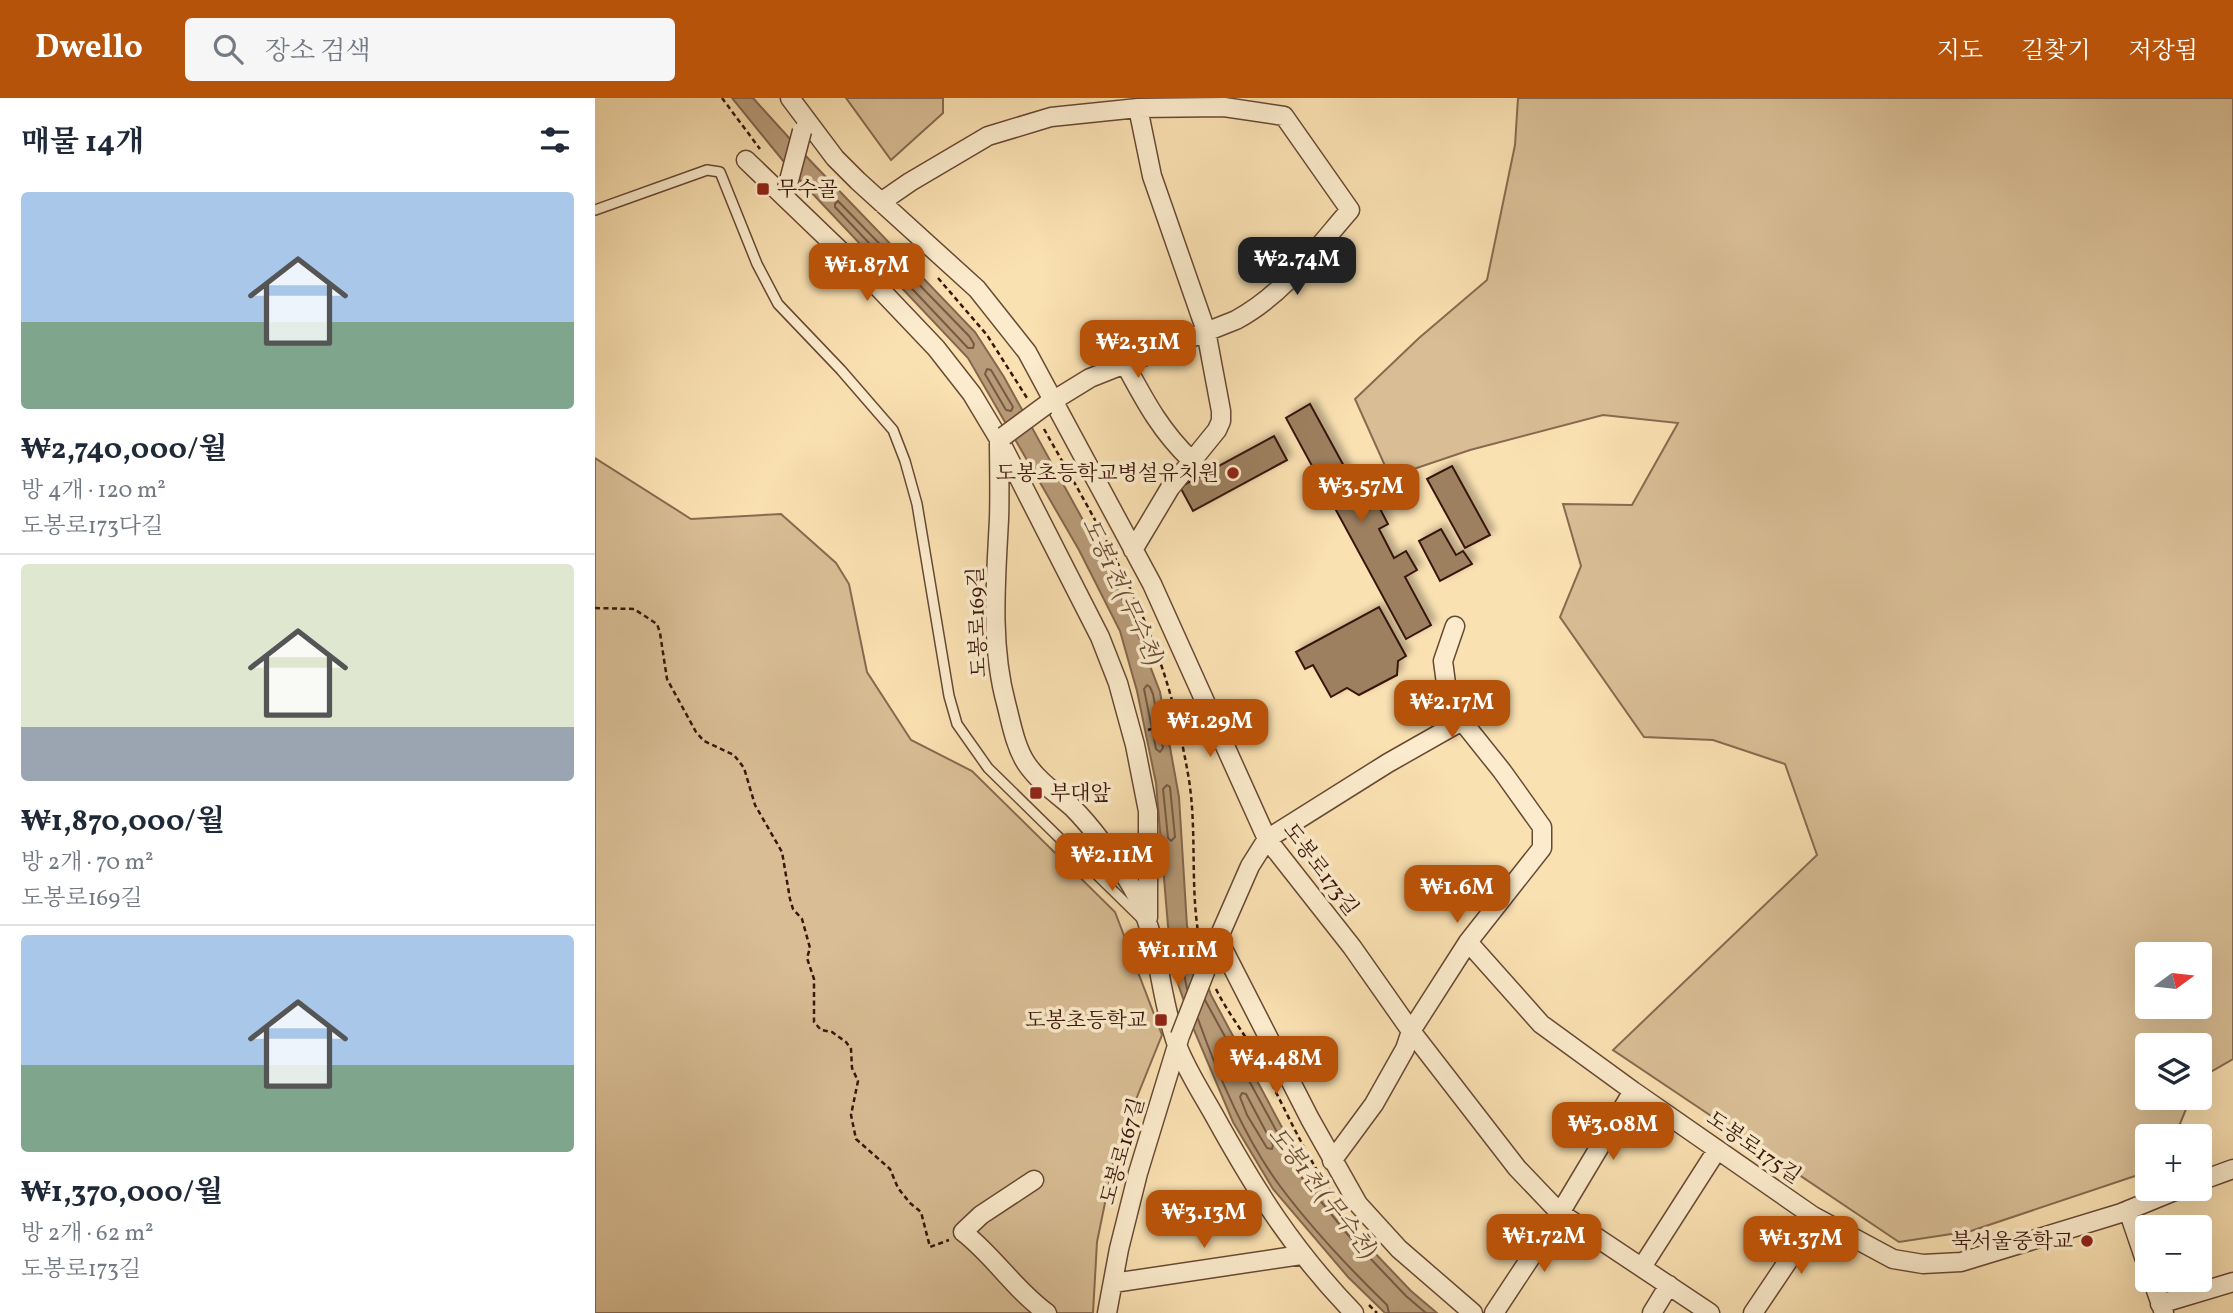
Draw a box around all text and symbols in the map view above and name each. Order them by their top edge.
search box [185,18,675,81]
text: Dwello [35,26,143,72]
icon: search [209,30,247,68]
text: 장소 검색 [265,34,371,70]
text: 지도 [1937,35,1983,69]
text: 길찾기 [2021,35,2090,69]
text: 저장됨 [2128,35,2198,69]
icon: filters [536,121,574,159]
text: 매물 14개 [21,122,144,164]
place label: 무수골 [777,176,838,205]
marker: 무수골 [755,181,771,197]
icon: home [235,238,361,364]
pin: ₩2.74M [1240,238,1354,297]
pin: ₩1.87M [810,244,924,303]
text: ₩2.74M [1254,244,1340,276]
text: ₩1.87M [825,250,909,282]
pin: ₩2.31M [1081,320,1195,380]
text: ₩2.31M [1096,327,1180,359]
text: ₩2,740,000/월 [21,429,227,471]
place label: 도봉초등학교병설유치원 [996,460,1219,489]
pin: ₩3.57M [1304,464,1418,524]
marker: 도봉초등학교병설유치원 [1225,465,1241,481]
text: ₩3.57M [1318,471,1404,503]
text: 방 4개 · 120 m² [21,475,166,507]
text: 도봉로173다길 [21,511,163,543]
water label: 도봉1천 (무수천) [1073,513,1170,671]
street label: 도봉로169길 [962,566,995,678]
icon: home [235,610,361,736]
pin: ₩2.17M [1395,680,1509,740]
text: ₩2.17M [1410,687,1494,719]
pin: ₩1.29M [1153,700,1267,759]
text: ₩1.29M [1167,706,1253,738]
place label: 부대앞 [1050,780,1112,809]
marker: 부대앞 [1028,785,1044,801]
text: ₩1,870,000/월 [21,801,225,843]
street label: 도봉로173길 [1275,817,1364,922]
pin: ₩2.11M [1055,834,1169,893]
text: ₩2.11M [1071,840,1153,872]
text: 방 2개 · 70 m² [21,847,154,879]
pin: ₩1.6M [1408,866,1506,925]
text: ₩1.6M [1420,872,1494,904]
text: 도봉로169길 [21,883,142,915]
pin: ₩1.11M [1121,928,1235,988]
text: ₩1.11M [1138,935,1218,967]
north arrow [2135,942,2212,1018]
map controls [2135,942,2212,1292]
icon: home [235,981,361,1107]
place label: 도봉초등학교 [1025,1007,1147,1036]
marker: 도봉초등학교 [1153,1012,1169,1028]
button: layers [2135,1033,2212,1110]
pin: ₩4.48M [1219,1037,1333,1096]
text: ₩4.48M [1230,1043,1322,1075]
street label: 도봉로167길 [1094,1094,1153,1208]
pin: ₩3.08M [1556,1102,1670,1162]
street label: 도봉로175길 [1700,1105,1806,1192]
text: ₩3.08M [1568,1109,1658,1141]
water label: 도봉1천 (무수천) [1260,1120,1383,1266]
button: + [2135,1124,2212,1201]
text: ₩1,370,000/월 [21,1172,223,1214]
pin: ₩3.13M [1147,1190,1261,1250]
text: ₩3.13M [1162,1197,1246,1229]
pin: ₩1.72M [1487,1214,1601,1274]
button: − [2135,1215,2212,1292]
pin: ₩1.37M [1744,1216,1858,1276]
text: 방 2개 · 62 m² [21,1218,154,1250]
text: ₩1.72M [1503,1221,1585,1253]
text: ₩1.37M [1759,1223,1843,1255]
place label: 북서울중학교 [1951,1228,2073,1257]
marker: 북서울중학교 [2079,1233,2095,1249]
text: 도봉로173길 [21,1254,141,1286]

